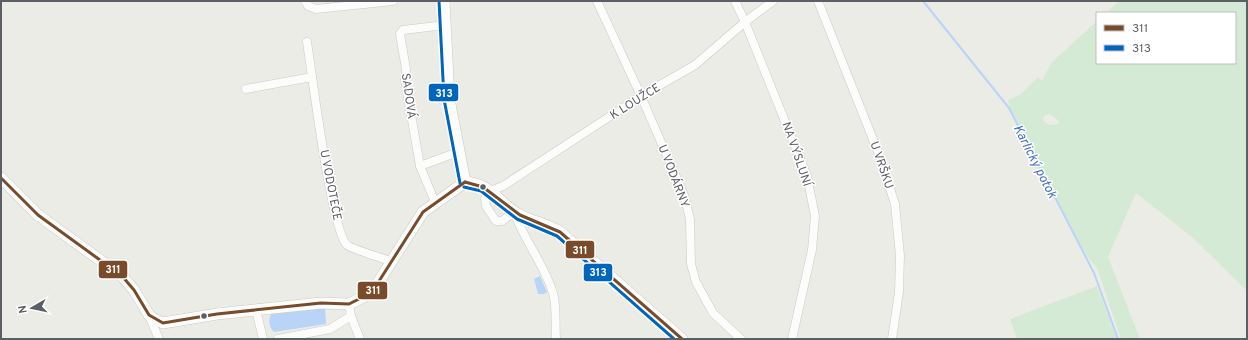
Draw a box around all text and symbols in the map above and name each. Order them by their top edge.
legend [1096,12,1236,64]
text: 311 [1132,21,1148,37]
text: 313 [1132,41,1151,57]
street label: SADOVÁ [397,72,419,120]
street label: K LOUŽCE [607,80,664,124]
line badge: 313 [428,83,459,102]
text: 313 [435,87,453,101]
street label: NA VÝSLUNÍ [778,120,815,190]
water label: Karlický potok [1009,123,1060,202]
street label: U VRŠKU [866,140,897,191]
street label: U VODÁRNY [654,142,693,211]
street label: U VODOTEČE [315,148,345,222]
unlabelled marker [478,182,488,192]
line badge: 311 [565,240,595,259]
text: 311 [572,244,588,258]
line badge: 311 [98,260,128,279]
text: 311 [105,263,121,277]
line badge: 313 [583,263,613,282]
text: 313 [589,266,607,280]
line badge: 311 [357,281,388,300]
text: 311 [365,284,381,298]
north arrow [12,288,52,328]
text: N [16,304,31,314]
unlabelled marker [199,311,209,321]

